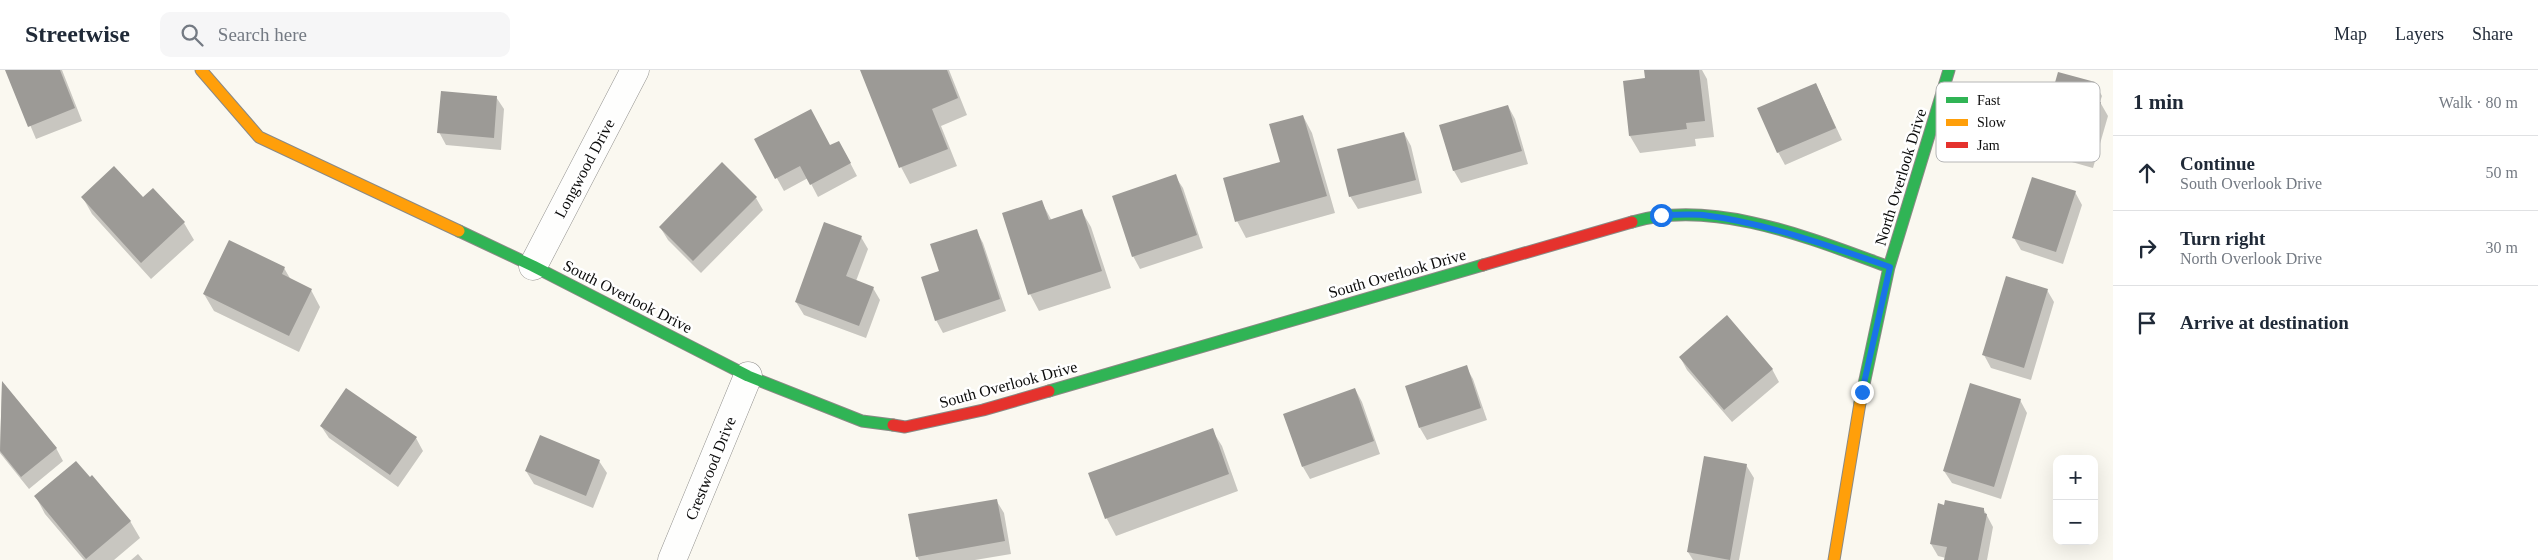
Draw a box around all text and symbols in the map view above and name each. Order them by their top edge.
search box [160,12,510,57]
text: Streetwise [25,21,130,47]
icon: search [178,21,206,49]
text: Search here [218,24,307,45]
text: Map [2334,24,2367,44]
text: Layers [2395,24,2444,44]
text: Share [2472,24,2513,44]
legend [1936,82,2100,162]
text: 1 min [2133,90,2184,114]
text: Fast [1977,93,2000,108]
text: Walk · 80 m [2439,94,2518,111]
street label: North Overlook Drive [1872,107,1929,248]
text: Slow [1977,115,2007,130]
street label: Longwood Drive [551,116,619,221]
text: Jam [1977,138,2000,153]
text: Continue [2180,153,2255,174]
icon: ahead [2133,159,2161,187]
text: 50 m [2486,164,2518,181]
text: South Overlook Drive [2180,175,2322,192]
route start [1650,204,1673,227]
text: Turn right [2180,228,2265,249]
icon: right [2133,234,2161,262]
text: 30 m [2486,239,2518,256]
street label: South Overlook Drive [1326,246,1468,301]
text: North Overlook Drive [2180,250,2322,267]
street label: South Overlook Drive [561,257,695,336]
icon: arrive [2133,309,2161,337]
text: Arrive at destination [2180,312,2349,333]
street label: South Overlook Drive [937,358,1079,411]
route end [1851,381,1874,404]
street label: Crestwood Drive [682,414,739,522]
map controls [2053,455,2098,545]
button: + [2053,455,2098,500]
button: − [2053,500,2098,545]

